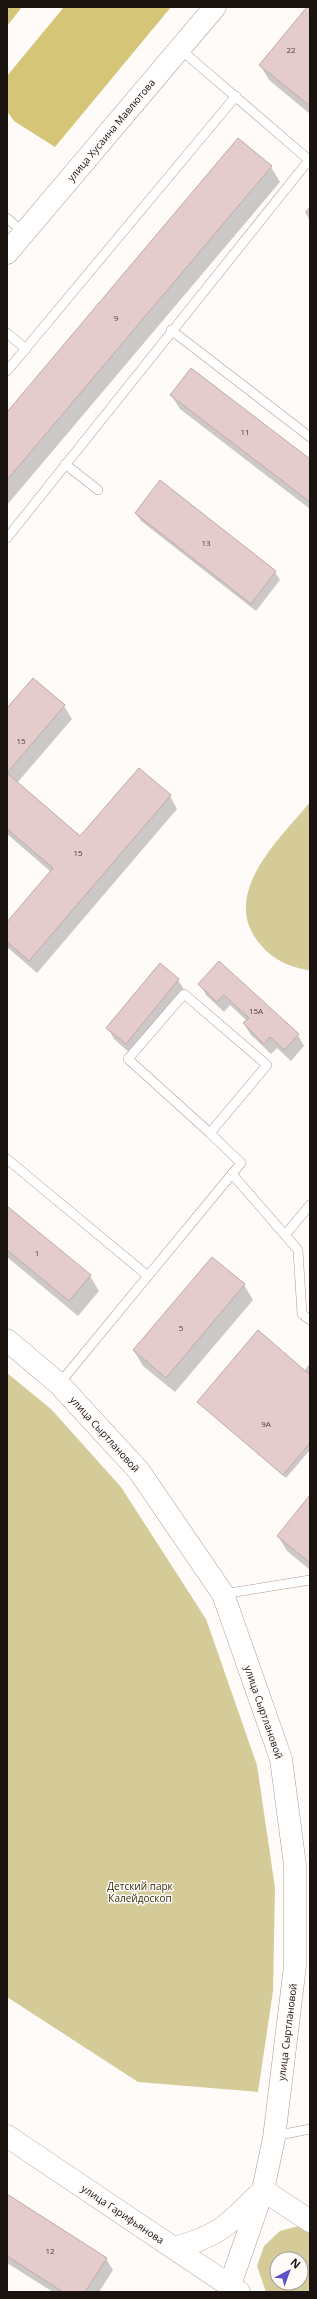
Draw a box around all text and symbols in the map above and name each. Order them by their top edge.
house number: 22 [286,44,296,55]
street label: улица Хусаина Мавлютова [64,76,158,184]
house number: 9 [114,312,119,323]
house number: 11 [240,426,250,437]
house number: 13 [201,537,211,548]
house number: 15 [16,735,26,746]
house number: 15 [73,847,83,858]
house number: 15А [249,1005,264,1016]
house number: 1 [35,1247,39,1258]
house number: 5 [179,1322,184,1333]
street label: улица Сыртлановой [67,1393,143,1475]
house number: 9А [261,1418,272,1429]
street label: улица Сыртлановой [241,1663,287,1761]
park label: Детский парк Калейдоскоп [107,1879,174,1905]
street label: улица Сыртлановой [274,1982,300,2082]
street label: улица Гарифьянова [79,2181,167,2247]
house number: 12 [45,2245,55,2256]
north arrow [269,2251,309,2291]
text: N [288,2254,304,2272]

